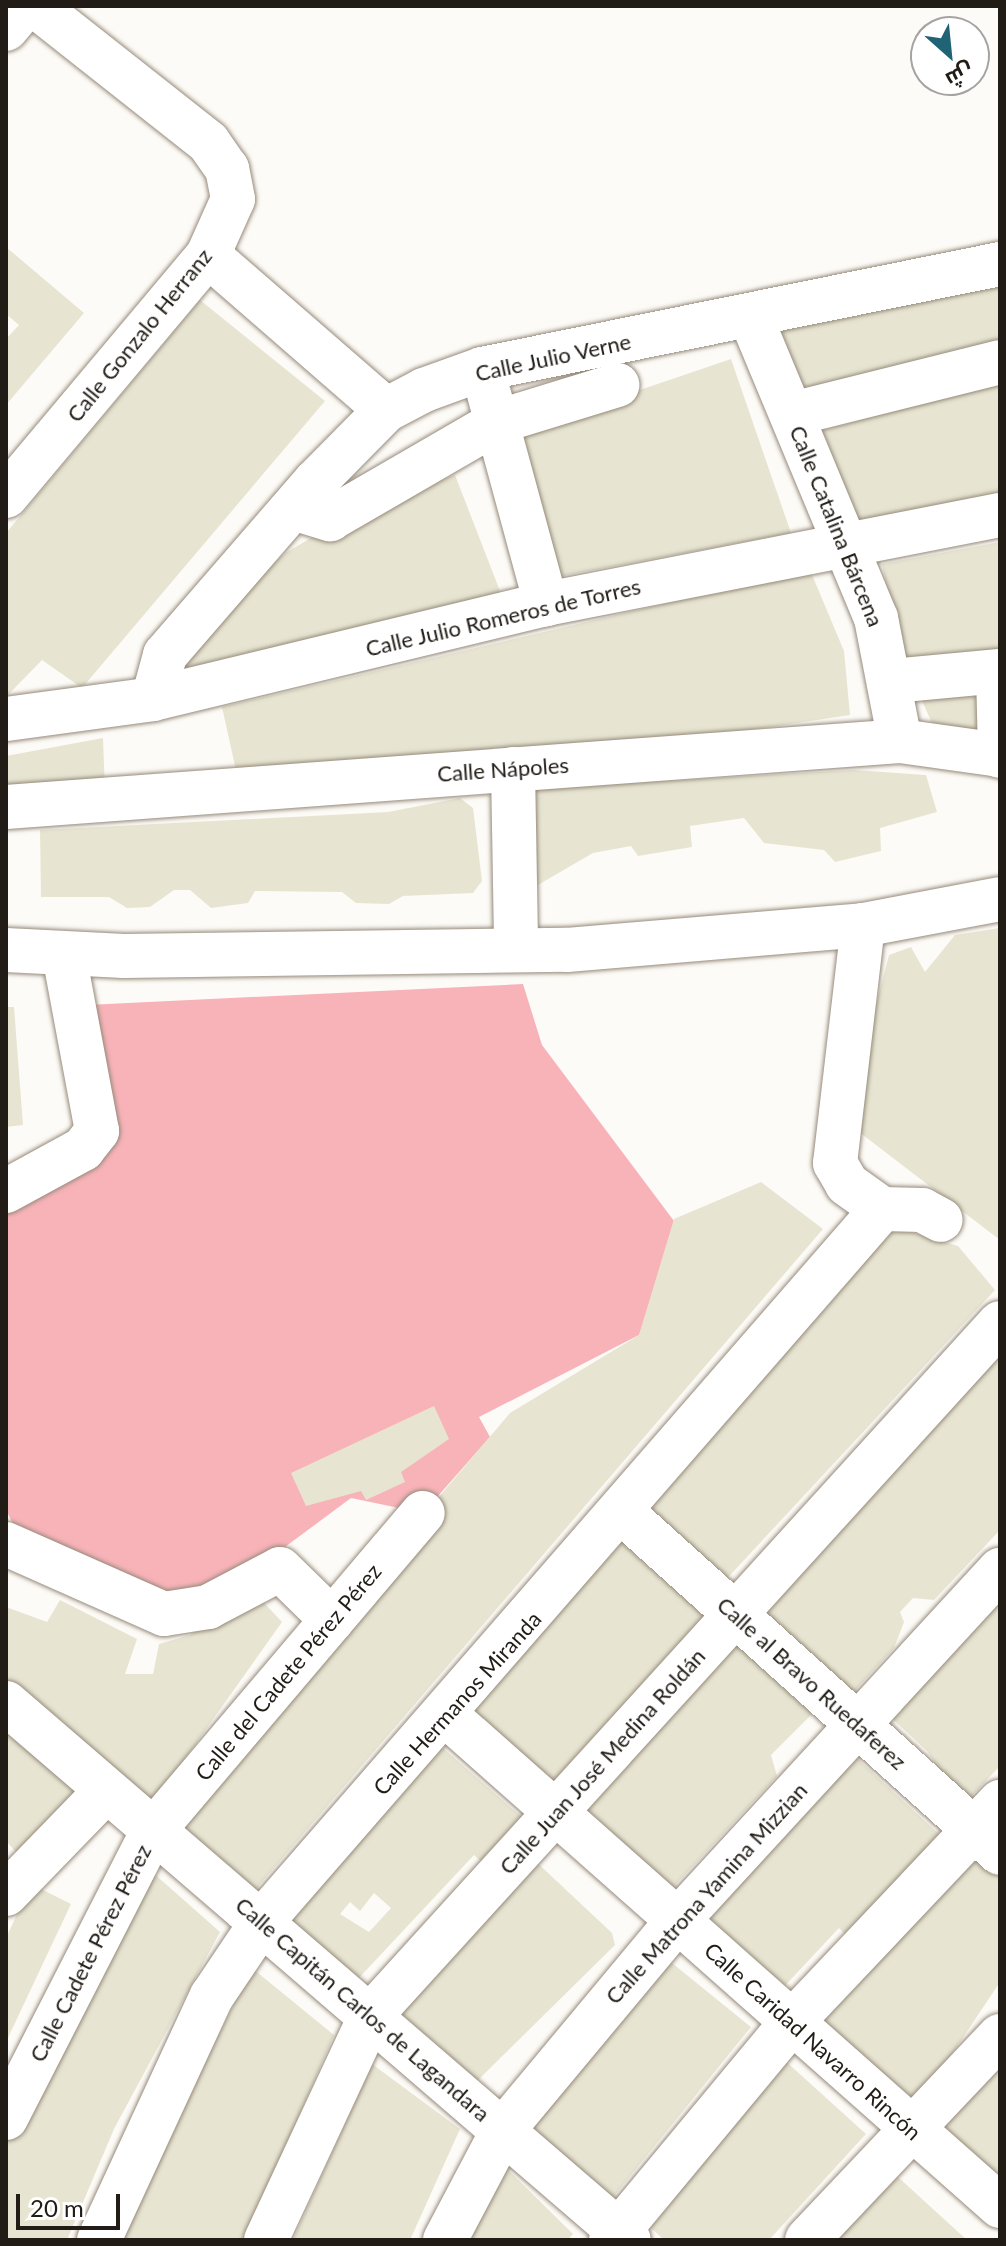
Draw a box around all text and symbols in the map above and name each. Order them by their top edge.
north arrow [910,16,990,96]
text: ش [942,58,979,94]
street label: Calle Gonzalo Herranz [61,243,217,427]
street label: Calle Julio Verne [472,327,634,387]
street label: Calle Catalina Bárcena [785,422,889,630]
street label: Calle Julio Romeros de Torres [362,572,644,662]
street label: Calle Nápoles [436,751,570,787]
street label: Calle del Cadete Pérez Pérez [190,1558,386,1786]
street label: Calle al Bravo Ruedaferez [712,1591,912,1775]
street label: Calle Hermanos Miranda [368,1606,546,1800]
street label: Calle Juan José Medina Roldán [493,1642,711,1880]
street label: Calle Matrona Yamina Mizzian [599,1777,813,2009]
street label: Calle Cadete Pérez Pérez [24,1840,156,2066]
street label: Calle Capitán Carlos de Lagandara [231,1891,495,2127]
street label: Calle Caridad Navarro Rincón [699,1937,927,2145]
scale bar [20,2178,124,2228]
text: 20 m [30,2193,84,2222]

